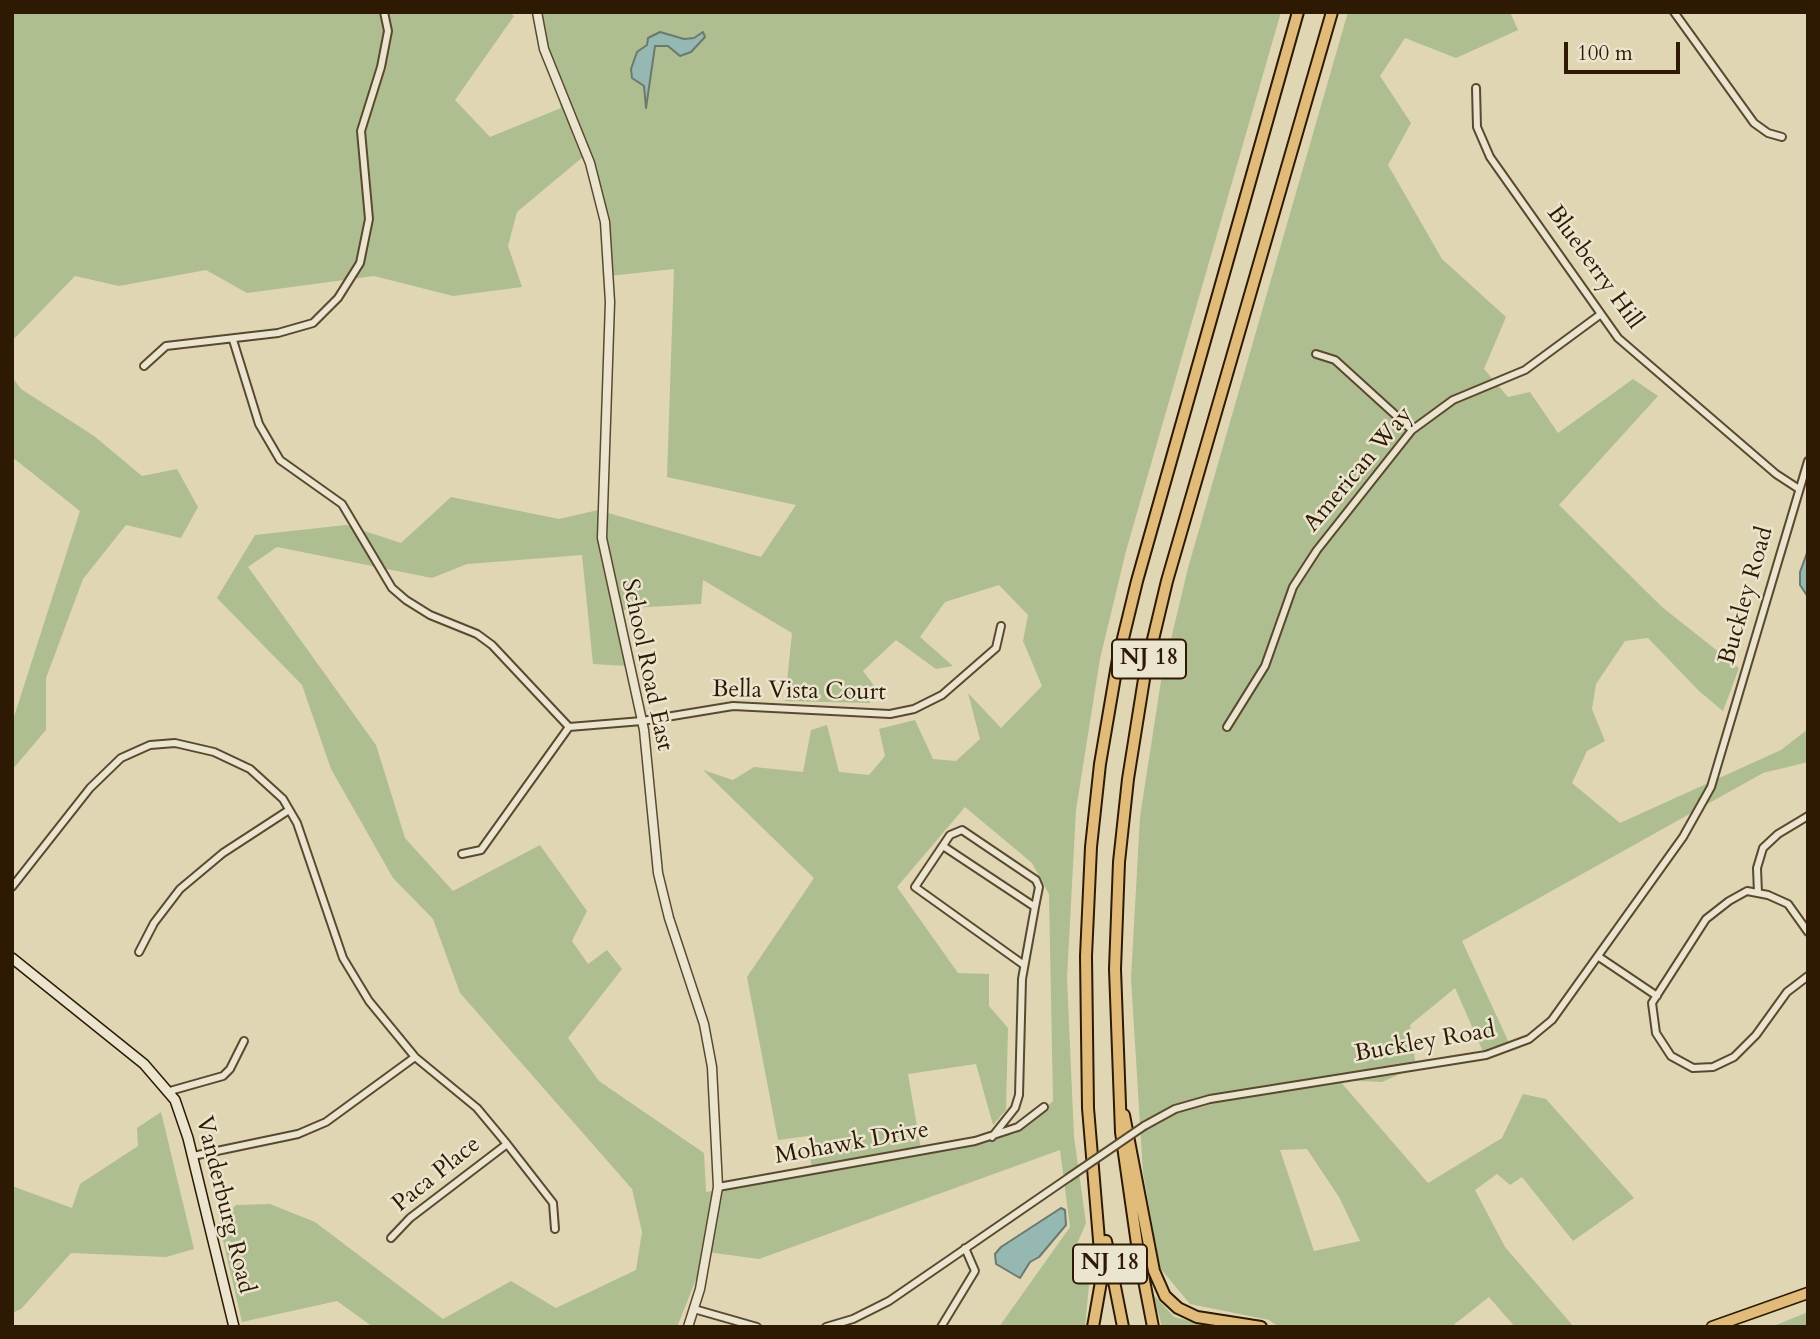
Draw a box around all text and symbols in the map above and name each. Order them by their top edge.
scale bar [1568,28,1684,72]
text: 100 m [1577,39,1633,68]
street label: Blueberry Hill [1539,201,1649,335]
street label: American Way [1298,401,1420,539]
street label: Buckley Road [1714,524,1780,668]
street label: School Road East [614,577,678,753]
road number: NJ 18 [1112,639,1186,678]
street label: Bella Vista Court [712,676,886,708]
street label: Buckley Road [1353,1016,1497,1070]
street label: Vanderburg Road [188,1113,260,1297]
street label: Mohawk Drive [773,1116,931,1172]
street label: Paca Place [387,1131,487,1219]
road number: NJ 18 [1073,1245,1147,1284]

